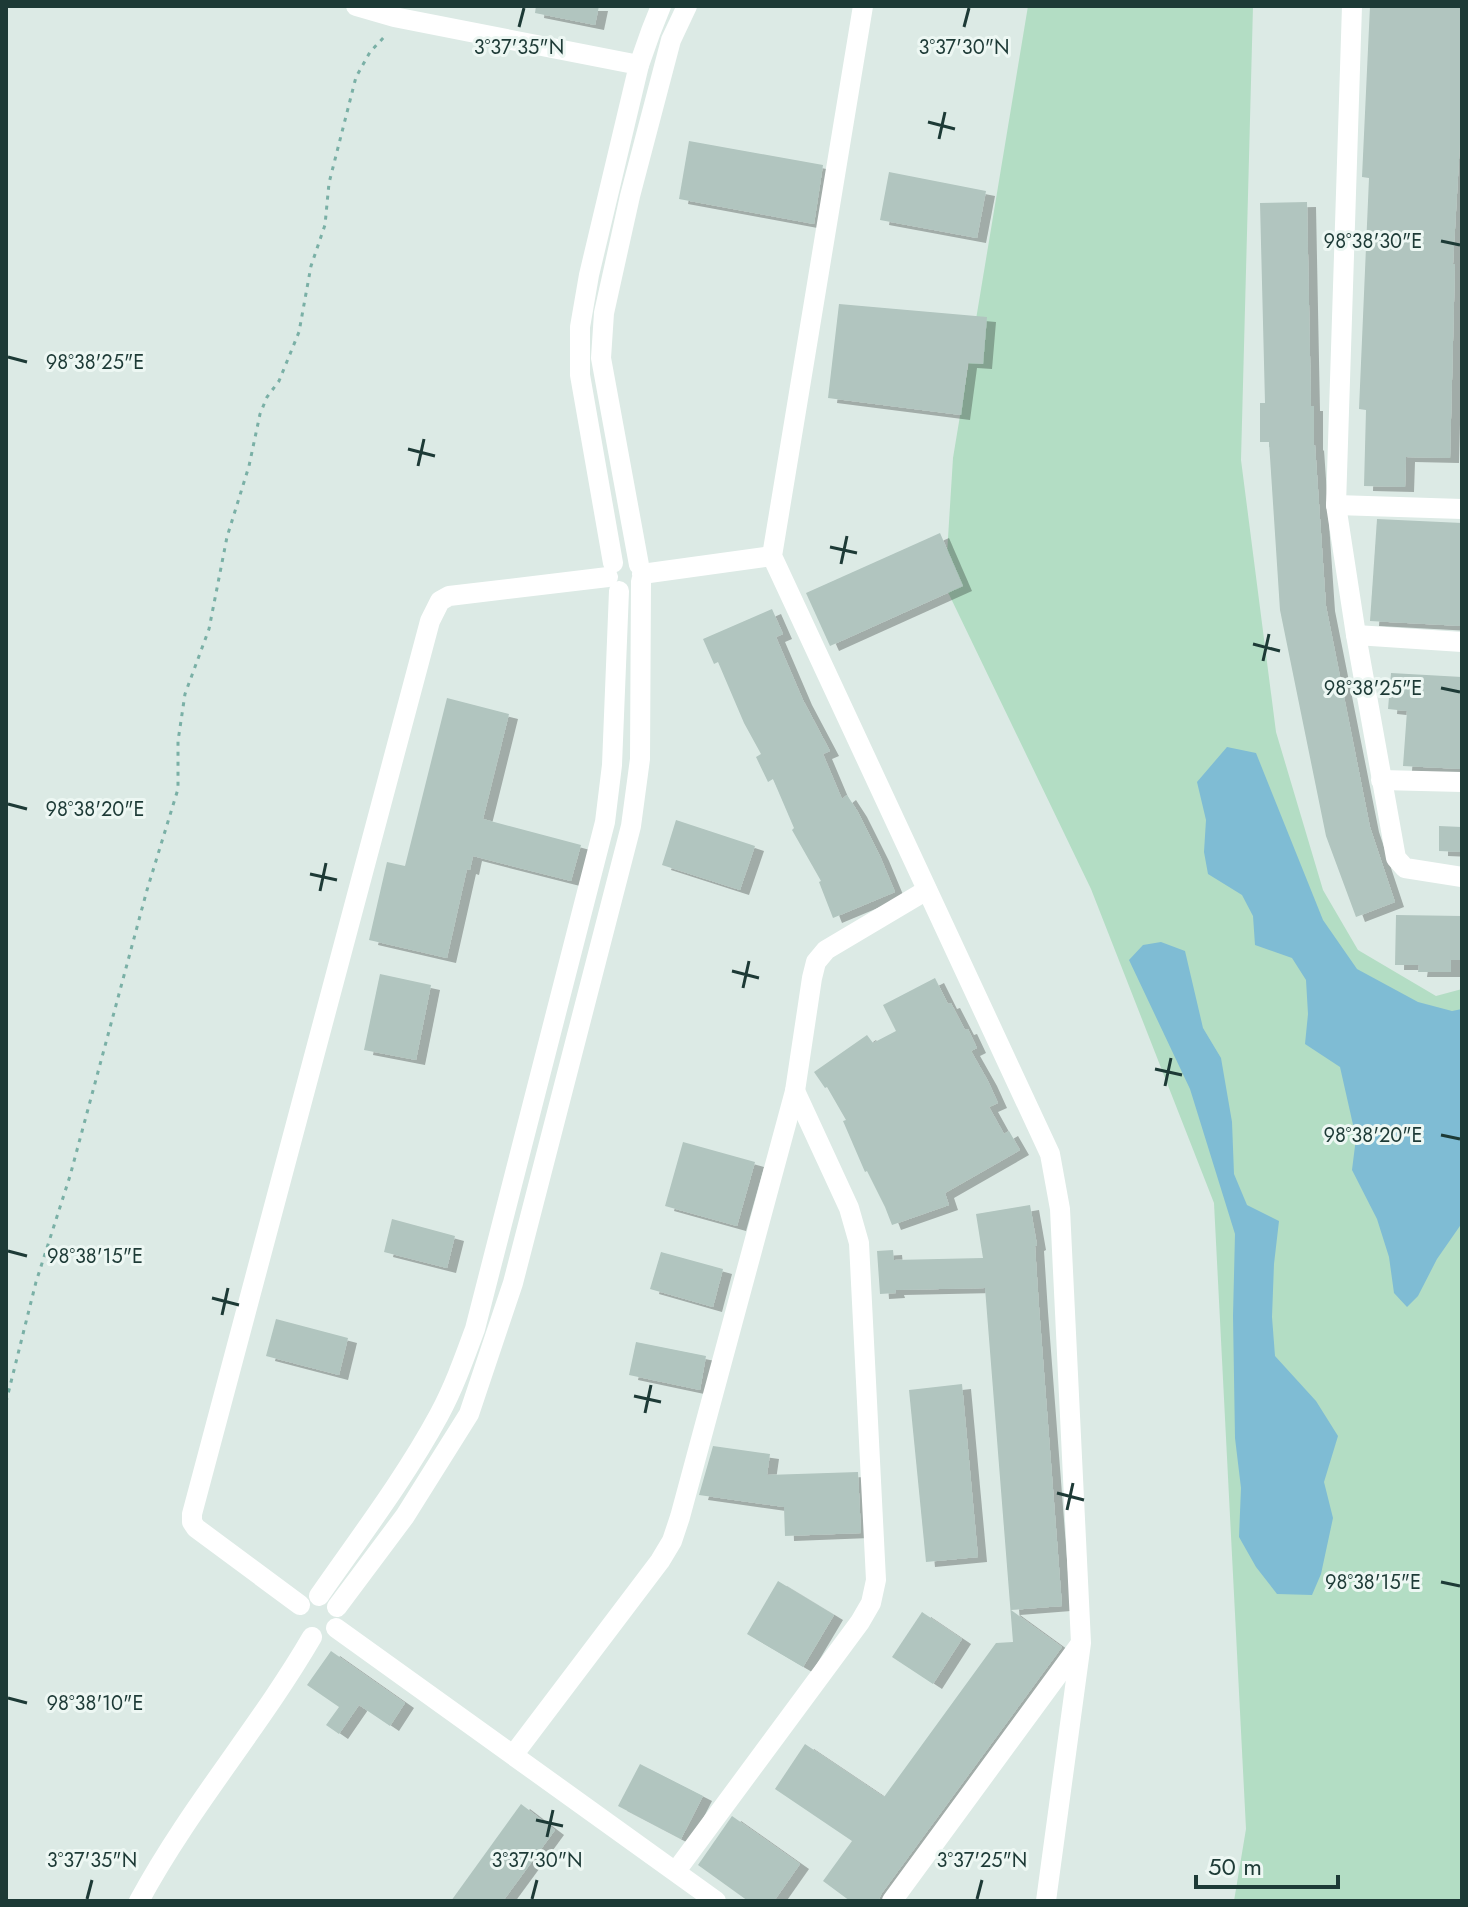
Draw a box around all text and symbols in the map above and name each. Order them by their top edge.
text: 3°37'35"N [474,33,564,62]
text: 3°37'30"N [918,33,1010,62]
text: 98°38'30"E [1324,227,1422,256]
text: 98°38'25"E [46,348,144,377]
text: 98°38'25"E [1324,674,1422,703]
text: 98°38'20"E [45,795,145,824]
text: 98°38'20"E [1323,1121,1423,1150]
text: 98°38'15"E [47,1242,143,1271]
text: 98°38'15"E [1325,1568,1421,1597]
text: 98°38'10"E [47,1689,143,1718]
scale bar [1196,1839,1338,1889]
text: 3°37'35"N [47,1846,137,1875]
text: 3°37'30"N [491,1846,583,1875]
text: 3°37'25"N [937,1846,1027,1875]
text: 50 m [1208,1849,1262,1884]

